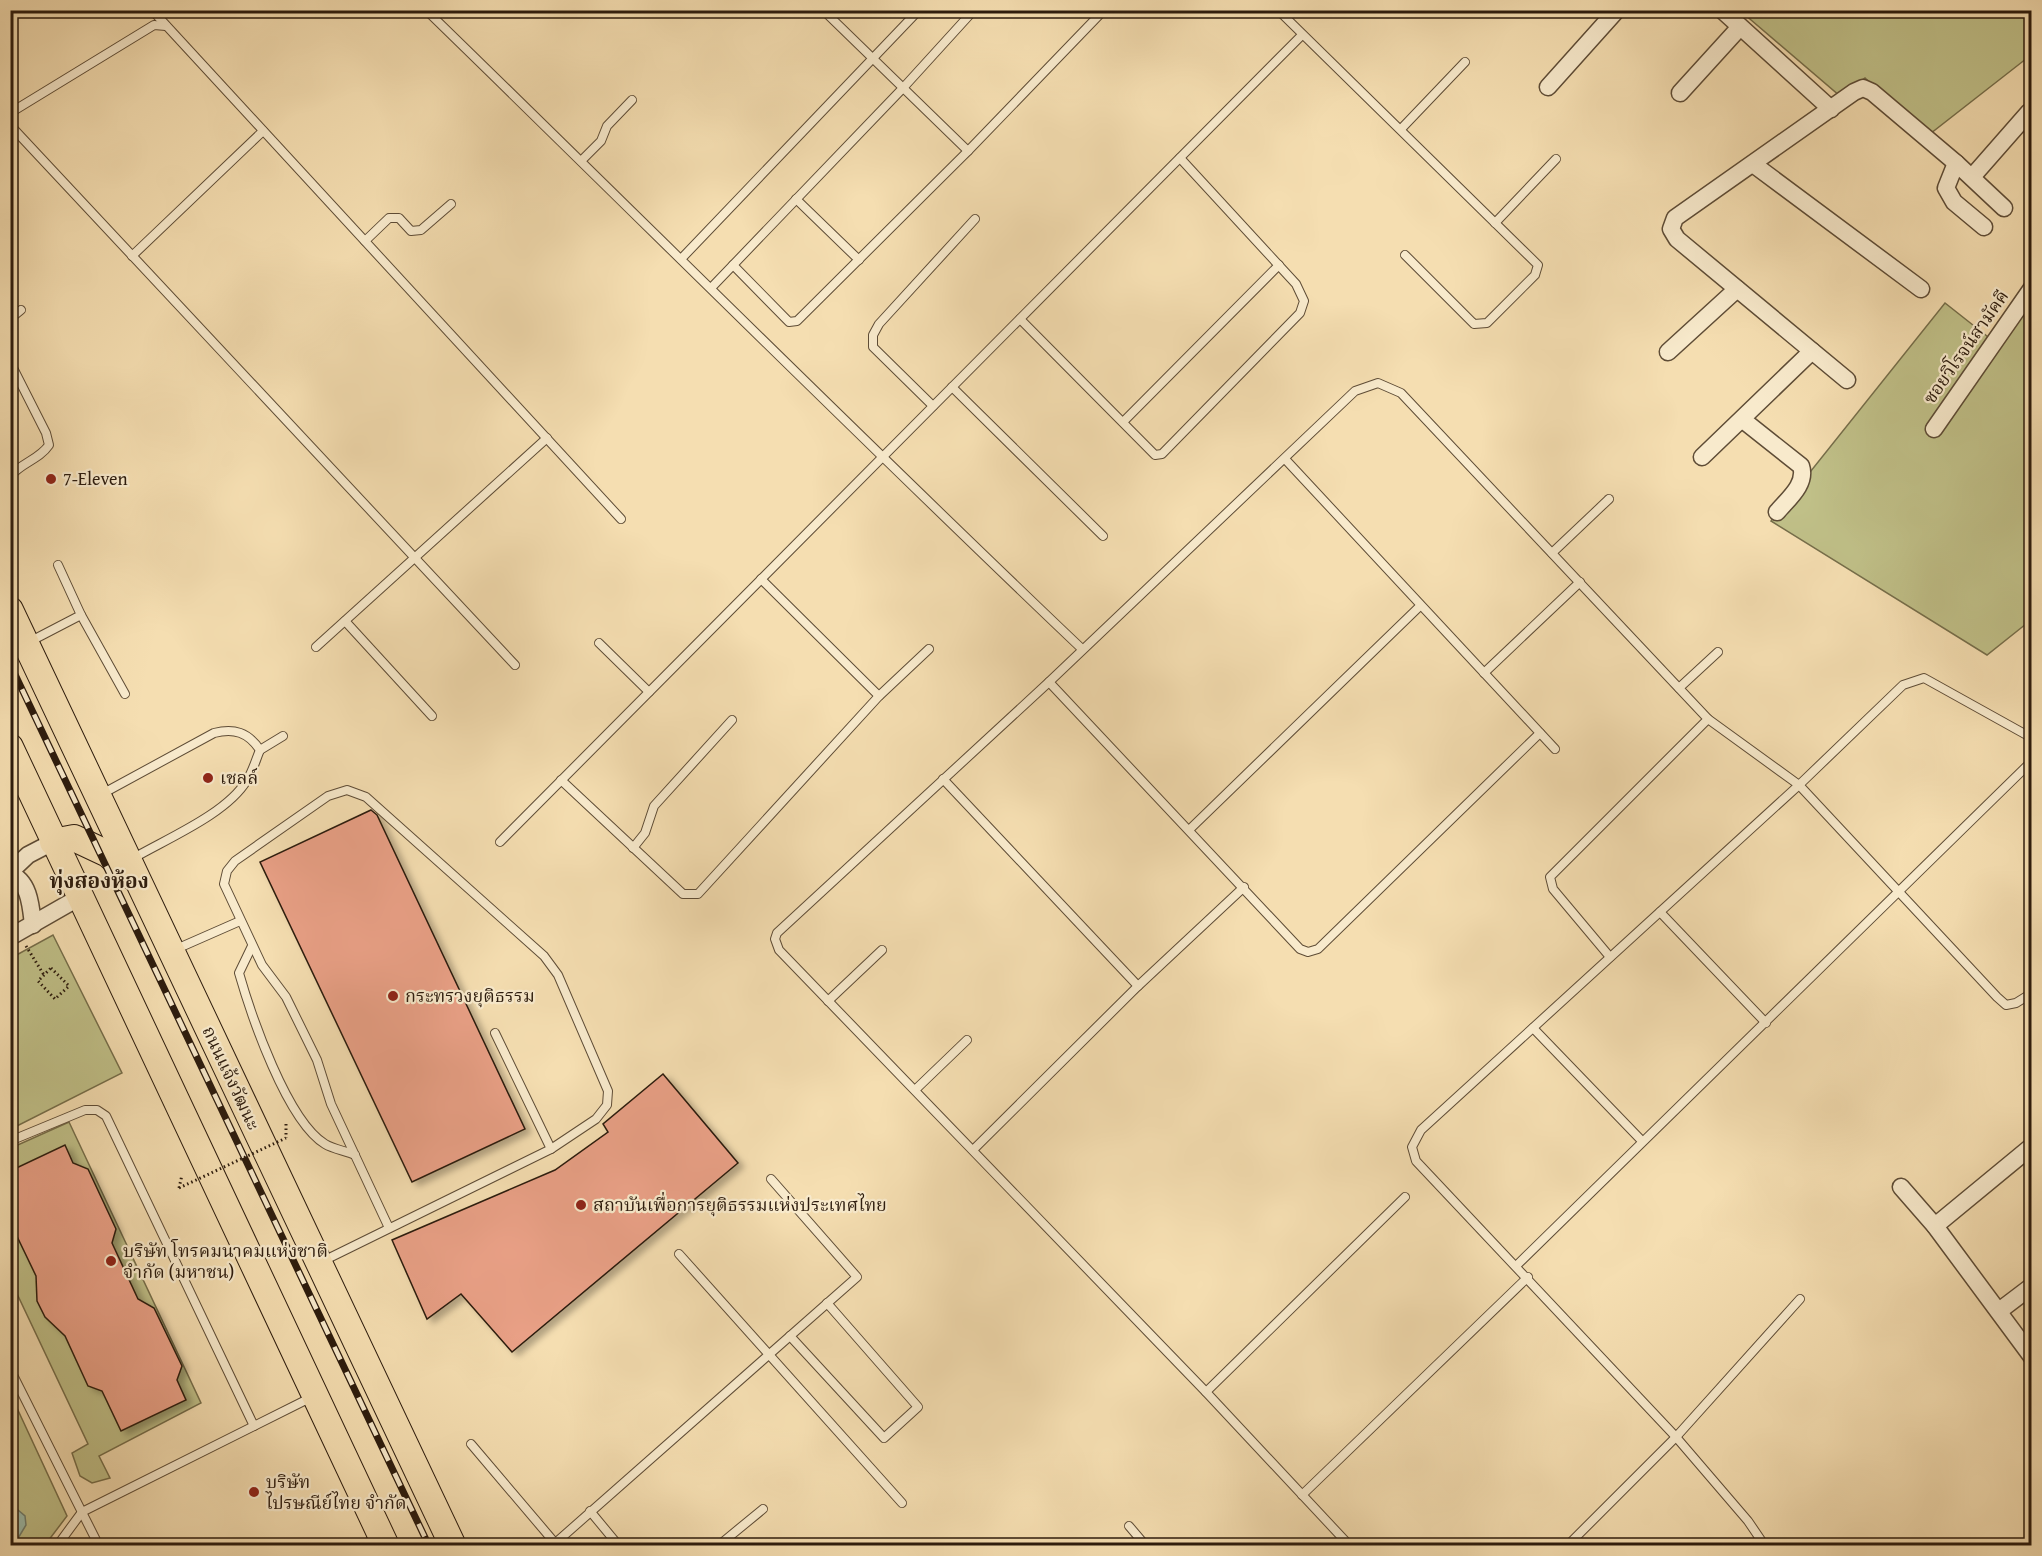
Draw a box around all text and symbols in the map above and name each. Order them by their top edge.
street label: ซอยวิโรจน์สามัคคี [1916,284,2015,409]
place label: 7-Eleven [63,465,128,492]
marker: 7-Eleven [44,472,58,486]
place label: เชลล์ [220,764,258,791]
marker: เชลล์ [201,771,215,785]
district label: ทุ่งสองห้อง [49,865,149,896]
place label: กระทรวงยุติธรรม [405,982,535,1009]
marker: กระทรวงยุติธรรม [386,989,400,1003]
street label: ถนนแจ้งวัฒนะ [196,1021,267,1134]
place label: สถาบันเพื่อการยุติธรรมแห่งประเทศไทย [593,1191,887,1218]
marker: สถาบันเพื่อการยุติธรรมแห่งประเทศไทย [574,1198,588,1212]
place label: บริษัท โทรคมนาคมแห่งชาติ จำกัด (มหาชน) [123,1237,328,1285]
marker: บริษัท โทรคมนาคมแห่งชาติ จำกัด (มหาชน) [104,1254,118,1268]
place label: บริษัท ไปรษณีย์ไทย จำกัด [265,1468,407,1516]
marker: บริษัท ไปรษณีย์ไทย จำกัด [247,1485,261,1499]

